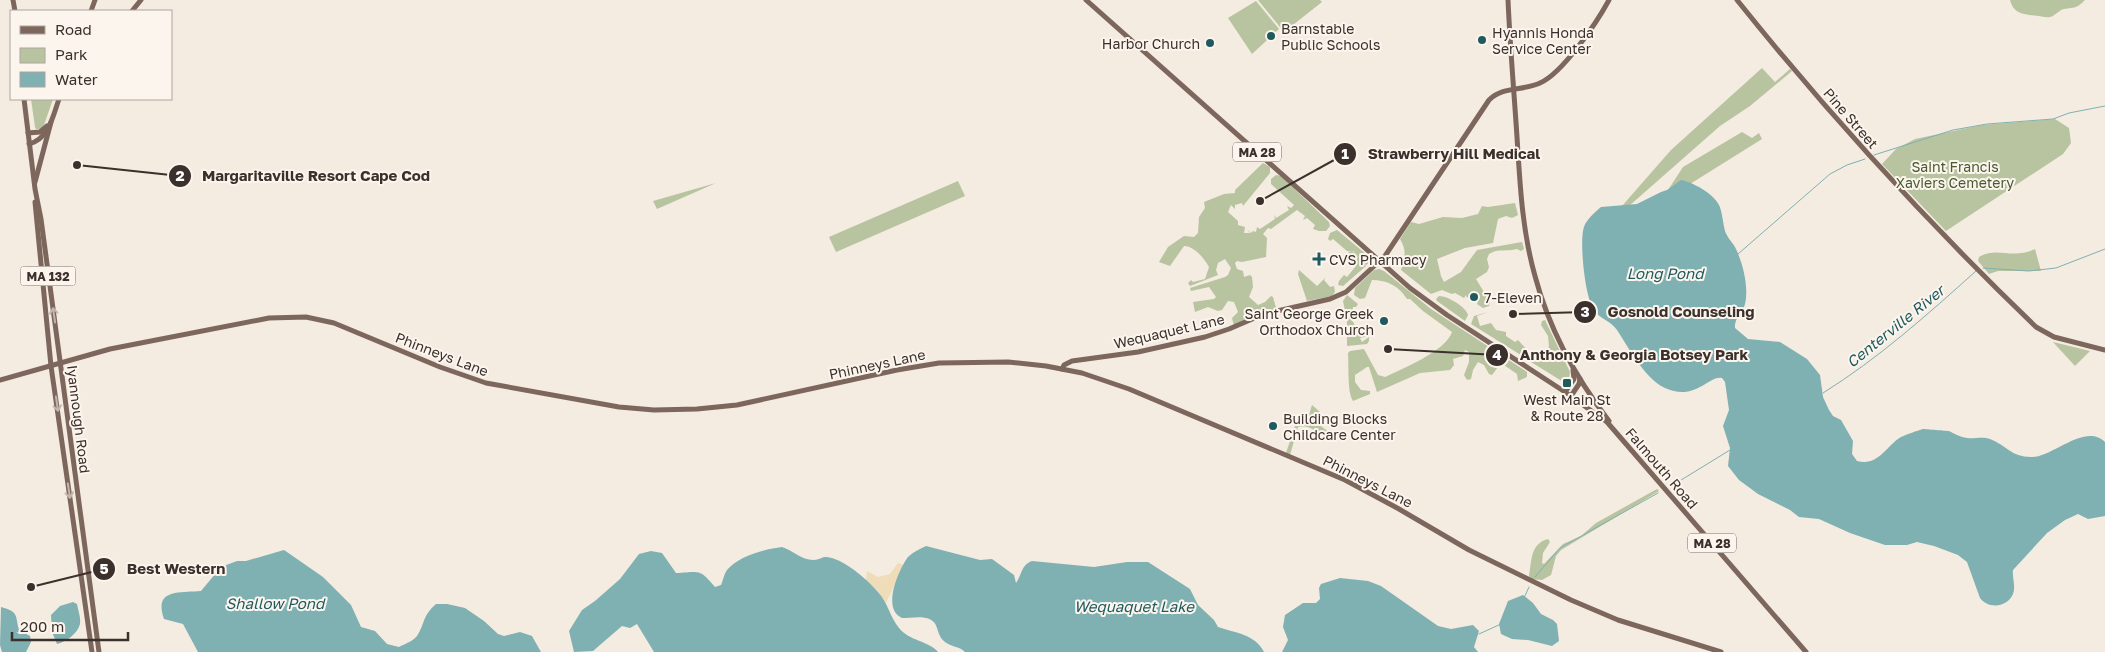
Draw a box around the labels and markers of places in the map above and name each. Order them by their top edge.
place label: Barnstable Public Schools [1281,20,1381,53]
place label: Hyannis Honda Service Center [1492,24,1594,57]
marker: Barnstable Public Schools [1265,30,1277,42]
marker: Hyannis Honda Service Center [1476,34,1488,46]
place label: Harbor Church [1102,35,1200,52]
marker: Harbor Church [1204,37,1216,49]
callout: Strawberry Hill Medical [1333,139,1550,169]
callout: Margaritaville Resort Cape Cod [167,161,440,191]
place label: CVS Pharmacy [1329,251,1427,268]
marker: CVS Pharmacy [1313,253,1325,265]
place label: 7-Eleven [1484,289,1542,306]
marker: 7-Eleven [1468,291,1480,303]
callout: Gosnold Counseling [1573,297,1765,327]
place label: Saint George Greek Orthodox Church [1245,305,1374,338]
marker: Saint George Greek Orthodox Church [1378,315,1390,327]
callout: Anthony & Georgia Botsey Park [1484,340,1758,370]
marker: West Main St & Route 28 [1561,377,1573,389]
place label: West Main St & Route 28 [1523,391,1611,424]
place label: Building Blocks Childcare Center [1283,410,1396,443]
marker: Building Blocks Childcare Center [1267,420,1279,432]
callout: Best Western [92,554,235,584]

